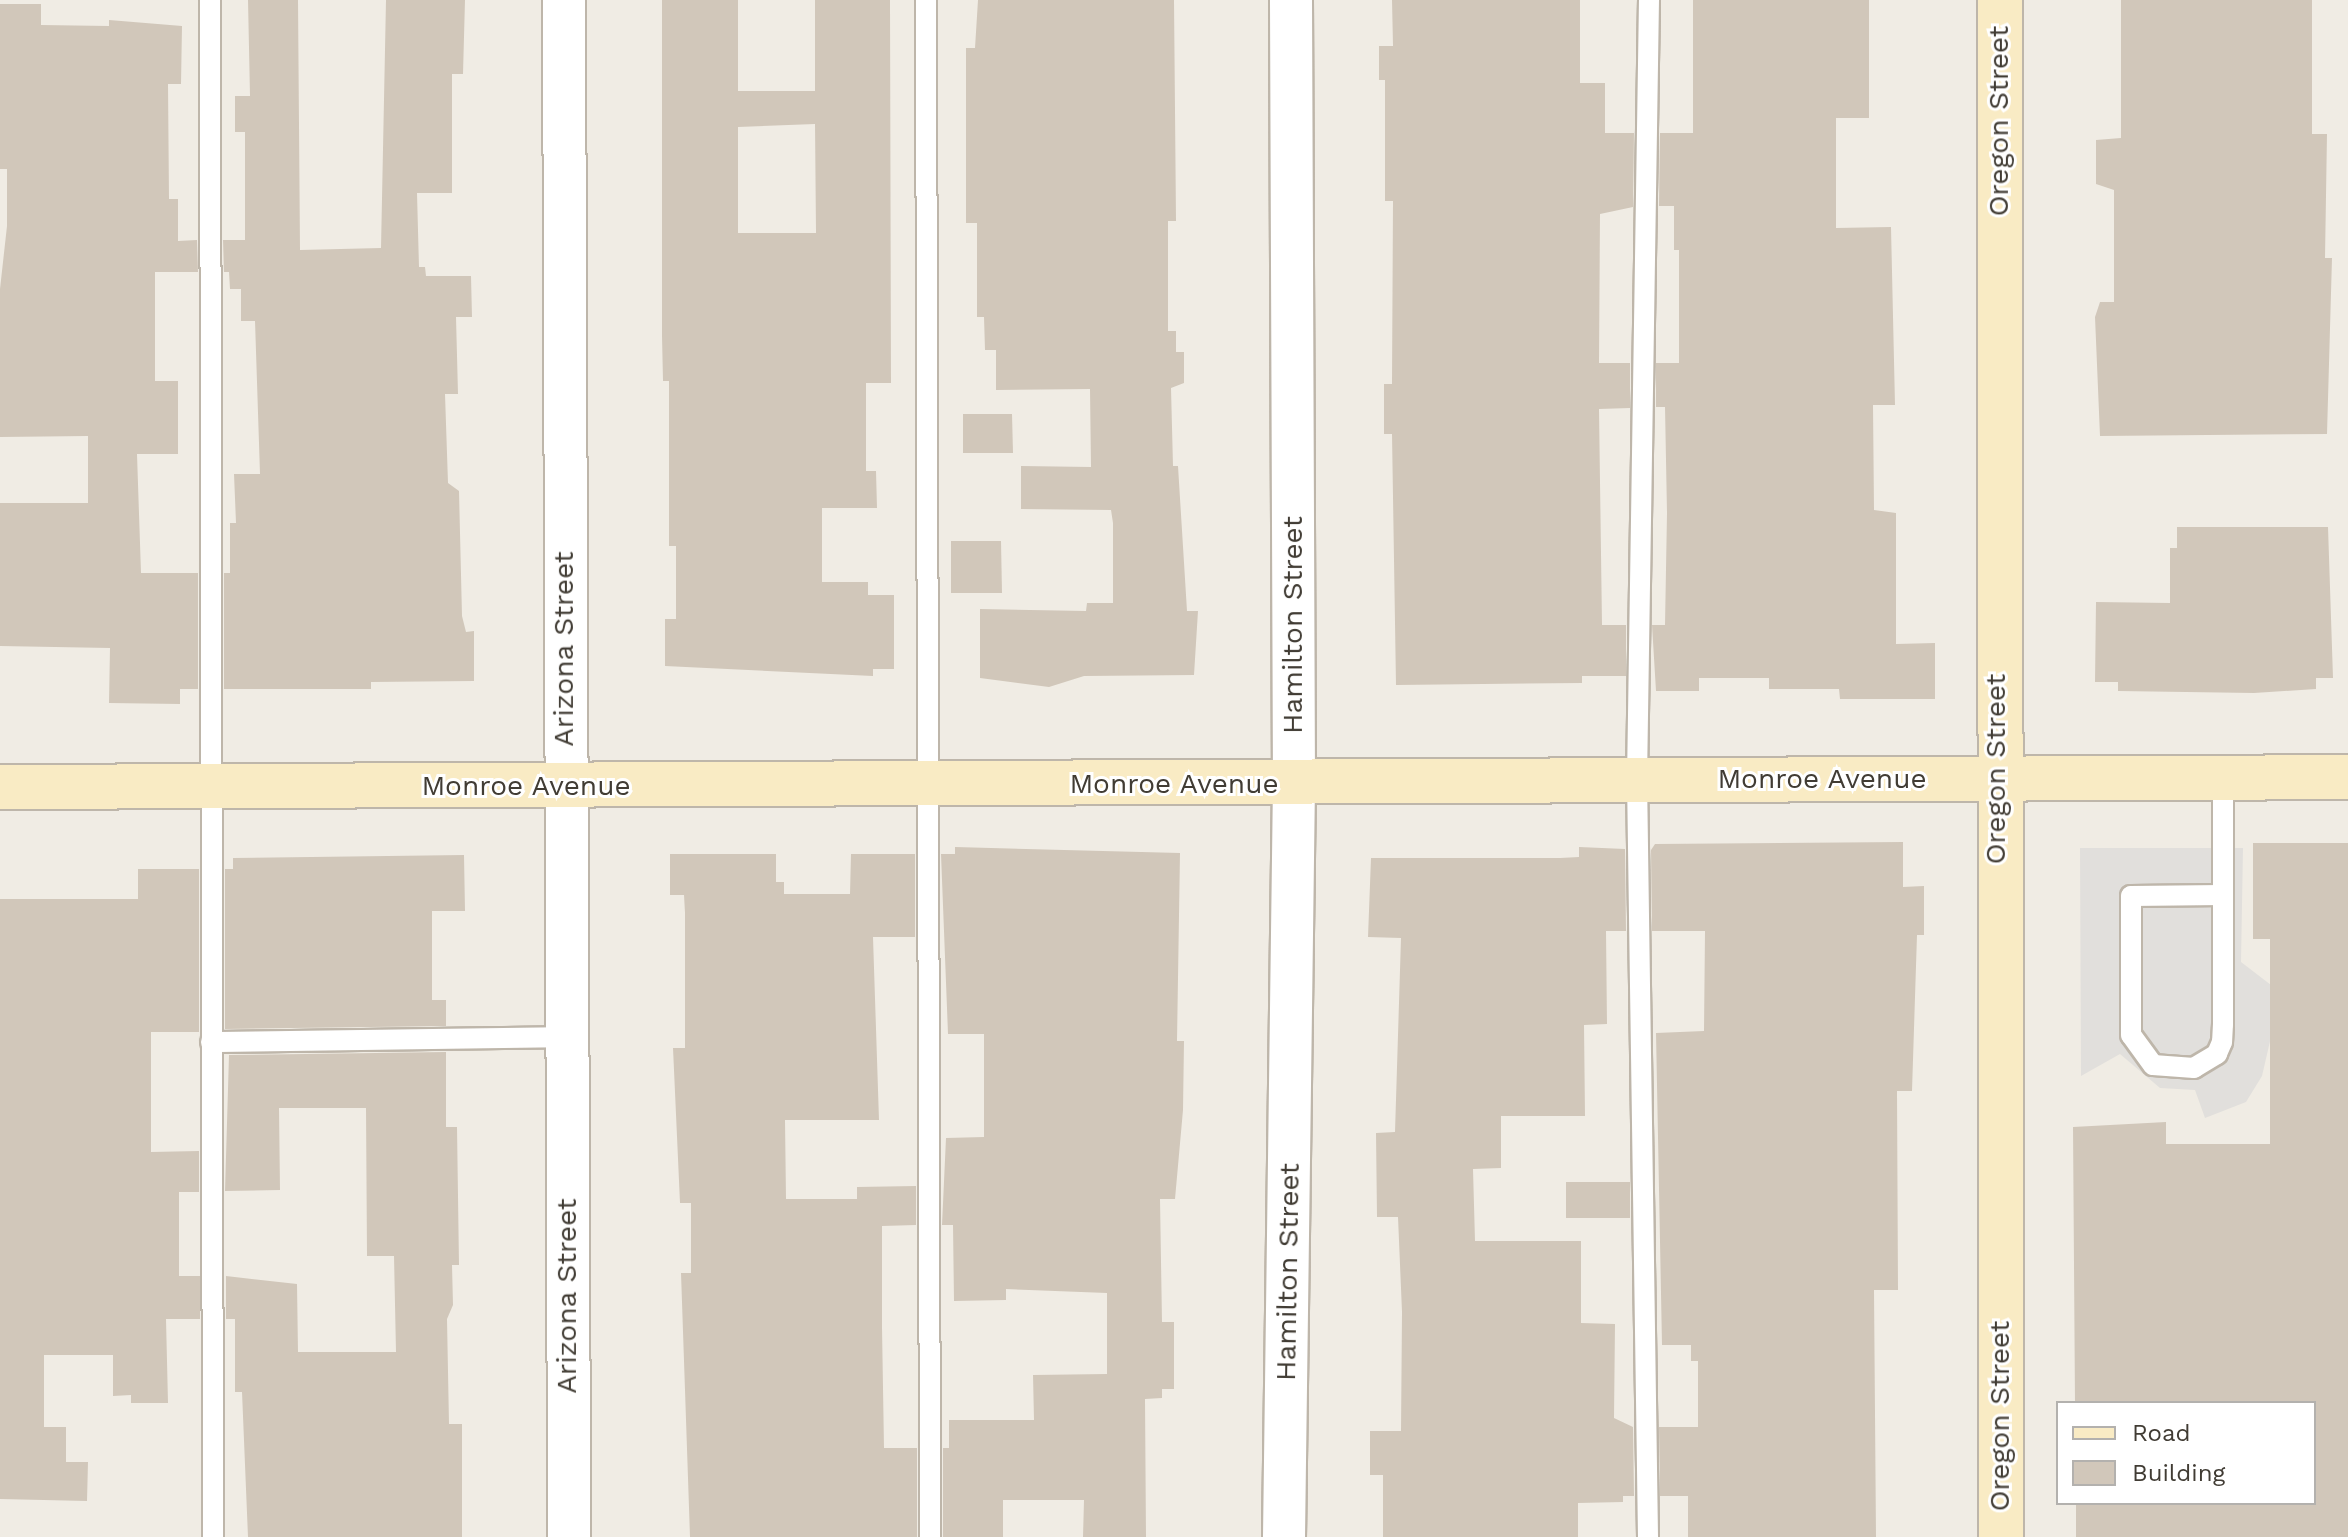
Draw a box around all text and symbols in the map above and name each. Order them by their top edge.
street label: Oregon Street [1982,26,2016,216]
street label: Hamilton Street [1276,516,1310,734]
street label: Arizona Street [547,551,581,747]
street label: Oregon Street [1979,674,2013,864]
street label: Monroe Avenue [1717,762,1927,796]
street label: Monroe Avenue [1069,767,1279,801]
street label: Monroe Avenue [421,769,631,803]
street label: Hamilton Street [1269,1163,1307,1381]
street label: Arizona Street [550,1198,584,1394]
street label: Oregon Street [1983,1321,2017,1511]
legend [2056,1401,2316,1505]
text: Road [2132,1419,2191,1447]
text: Building [2132,1459,2225,1487]

